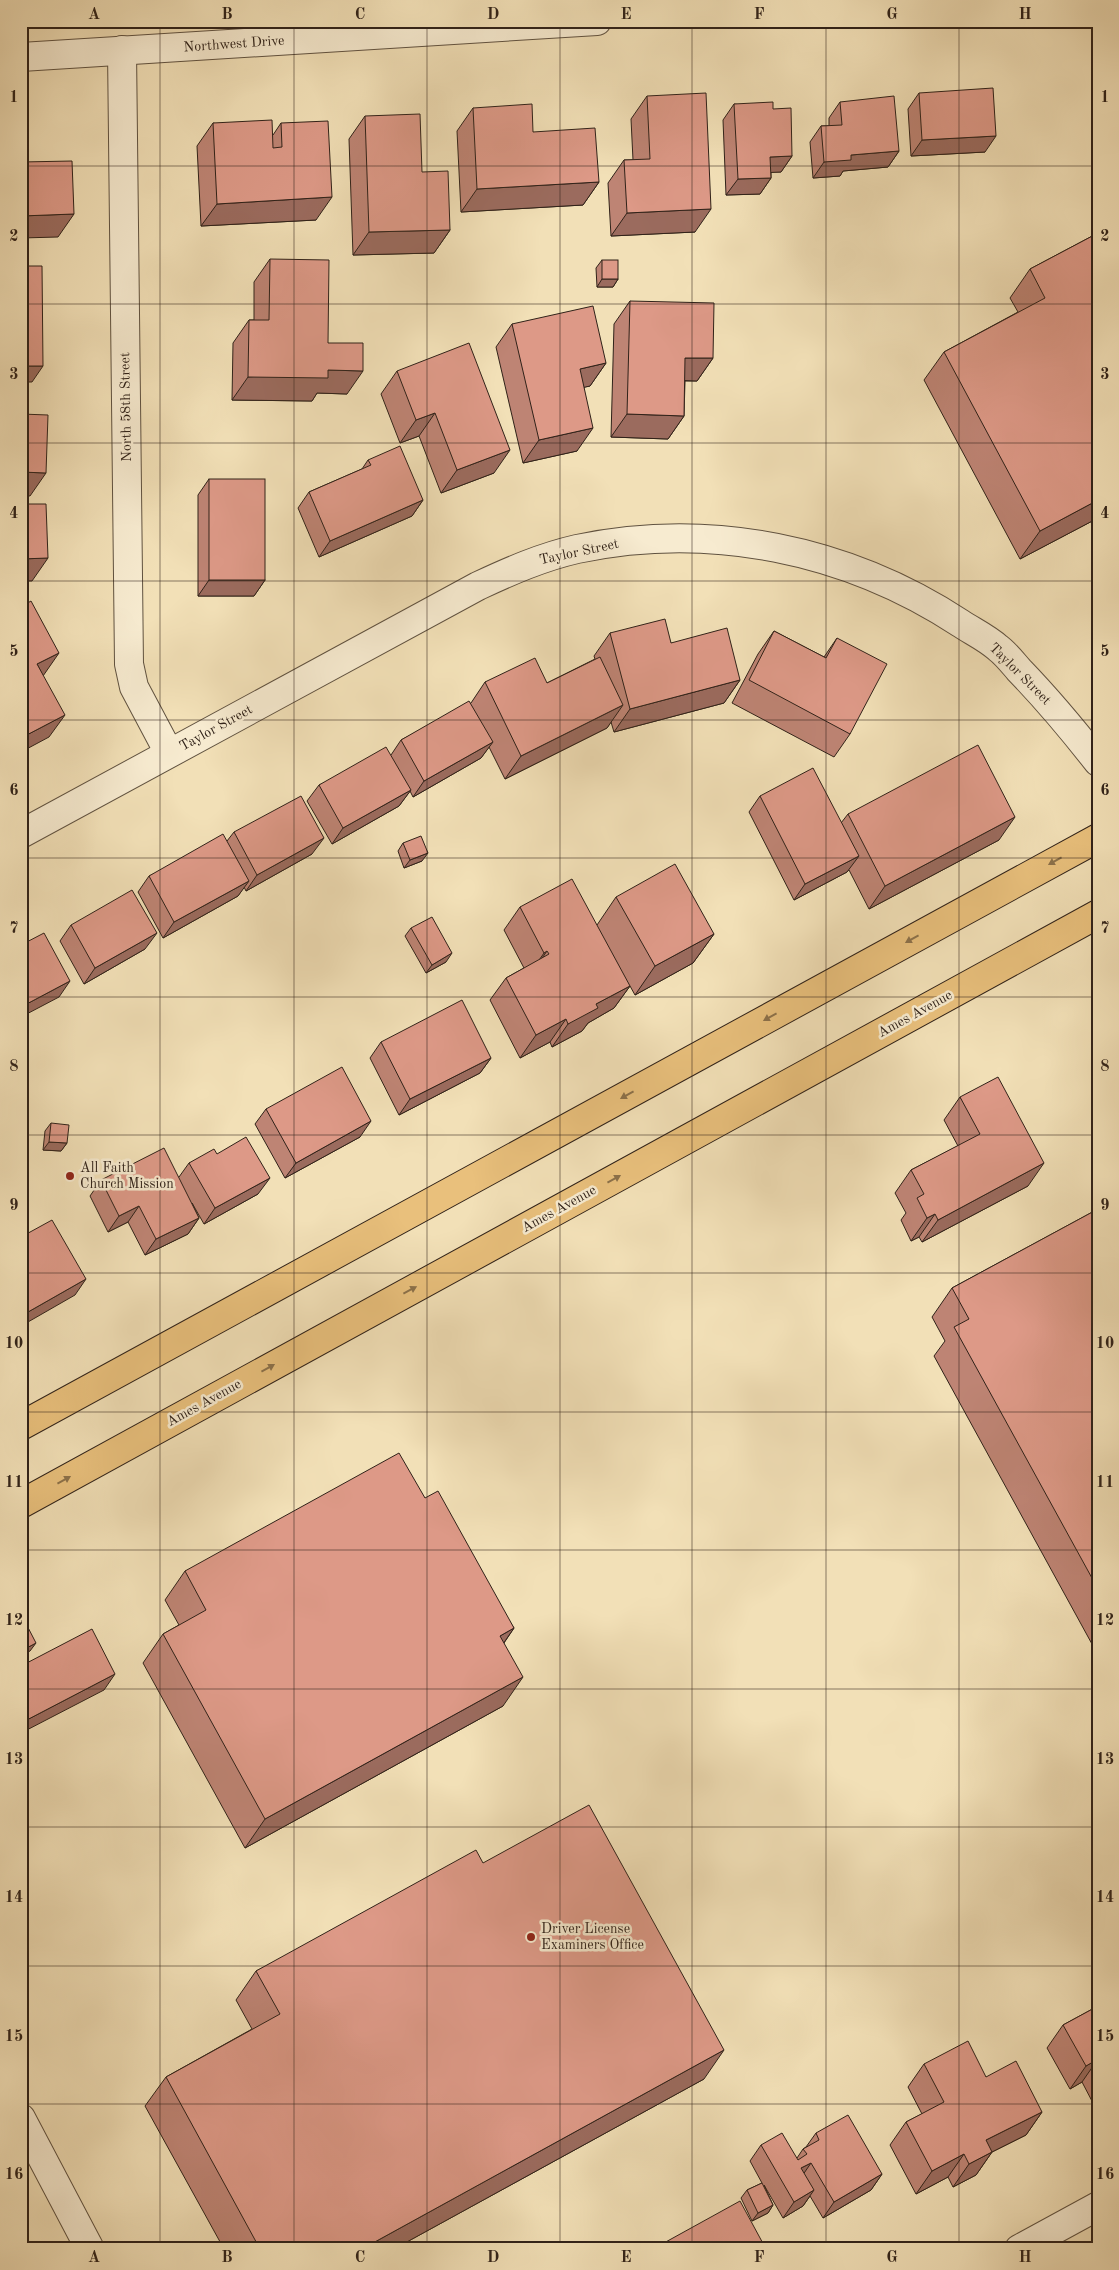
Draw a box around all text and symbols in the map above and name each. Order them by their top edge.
text: A [88,7,100,23]
text: B [221,7,233,23]
text: C [355,7,365,23]
text: D [487,7,499,23]
text: E [620,7,632,23]
text: F [754,7,765,23]
text: G [886,7,898,23]
text: H [1018,7,1032,23]
street label: Northwest Drive [183,33,285,55]
text: 1 [9,90,19,106]
text: 1 [1100,90,1110,106]
text: 2 [9,229,19,245]
text: 2 [1100,229,1110,245]
street label: North 58th Street [118,352,134,462]
text: 3 [9,367,19,383]
text: 3 [1100,367,1110,383]
text: 4 [9,506,19,522]
text: 4 [1100,506,1110,522]
street label: Taylor Street [538,537,620,567]
street label: Taylor Street [986,640,1054,708]
text: 5 [9,644,19,660]
text: 5 [1100,644,1110,660]
street label: Taylor Street [177,702,255,754]
text: 6 [9,783,19,799]
text: 6 [1100,783,1110,799]
one-way arrow [1048,857,1062,865]
text: 7 [9,921,19,937]
text: 7 [1100,921,1110,937]
one-way arrow [905,935,920,943]
street label: Ames Avenue [875,988,955,1040]
one-way arrow [763,1013,777,1021]
text: 8 [9,1059,19,1075]
text: 8 [1100,1059,1110,1075]
one-way arrow [620,1091,635,1099]
place label: All Faith Church Mission [80,1161,174,1191]
marker: All Faith Church Mission [64,1170,76,1182]
one-way arrow [607,1174,621,1183]
street label: Ames Avenue [519,1183,599,1235]
text: 9 [9,1198,19,1214]
text: 9 [1100,1198,1110,1214]
one-way arrow [403,1286,417,1294]
text: 10 [5,1336,23,1352]
text: 10 [1096,1336,1114,1352]
one-way arrow [260,1364,275,1372]
street label: Ames Avenue [164,1377,244,1429]
text: 11 [5,1475,23,1491]
text: 11 [1096,1475,1114,1491]
one-way arrow [56,1476,71,1484]
text: 12 [5,1613,23,1629]
text: 12 [1096,1613,1114,1629]
text: 13 [5,1752,23,1768]
text: 13 [1096,1752,1114,1768]
text: 14 [5,1890,23,1906]
text: 14 [1096,1890,1114,1906]
place label: Driver License Examiners Office [541,1922,644,1952]
marker: Driver License Examiners Office [525,1931,537,1943]
text: 15 [5,2029,23,2045]
text: 15 [1096,2029,1114,2045]
text: 16 [5,2167,23,2183]
text: 16 [1096,2167,1114,2183]
text: A [88,2250,100,2266]
text: B [221,2250,233,2266]
text: C [355,2250,365,2266]
text: D [487,2250,499,2266]
text: E [620,2250,632,2266]
text: F [754,2250,765,2266]
text: G [886,2250,898,2266]
text: H [1018,2250,1032,2266]

